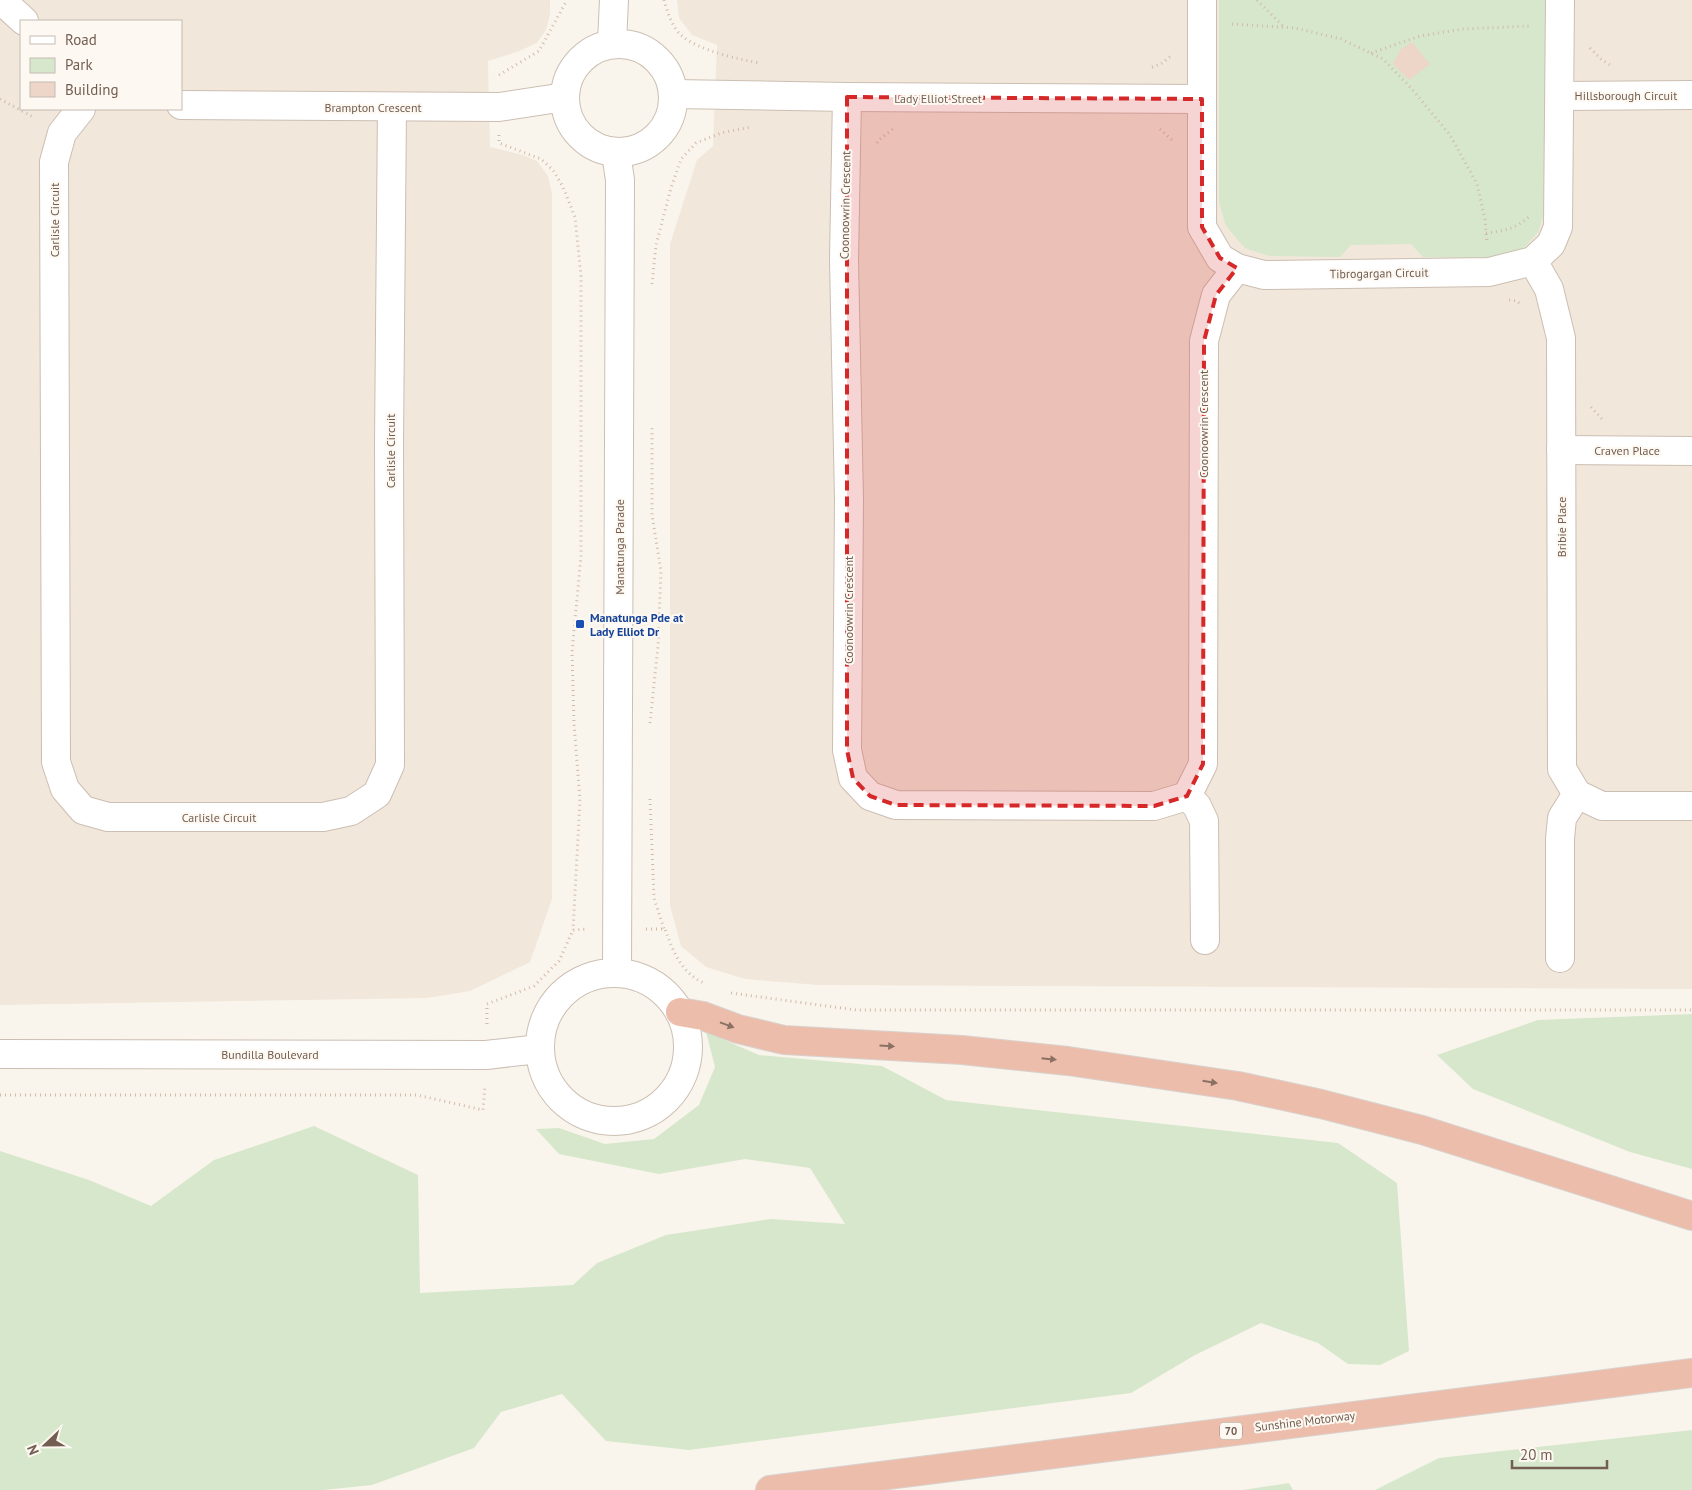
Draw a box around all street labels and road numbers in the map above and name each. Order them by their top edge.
street label: Hillsborough Circuit [1575,88,1677,103]
street label: Lady Elliot Street [894,91,982,106]
street label: Brampton Crescent [324,100,422,115]
street label: Coonoowrin Crescent [837,151,853,259]
street label: Carlisle Circuit [47,183,62,257]
street label: Tibrogargan Circuit [1329,265,1429,281]
street label: Coonoowrin Crescent [1196,370,1211,478]
street label: Carlisle Circuit [383,414,398,488]
street label: Craven Place [1594,443,1660,458]
street label: Bribie Place [1554,497,1569,557]
street label: Manatunga Parade [612,499,627,595]
street label: Coonoowrin Crescent [841,556,856,664]
street label: Carlisle Circuit [182,810,256,825]
street label: Bundilla Boulevard [221,1047,319,1062]
street label: Sunshine Motorway [1254,1407,1356,1435]
road number: 70 [1220,1422,1242,1440]

